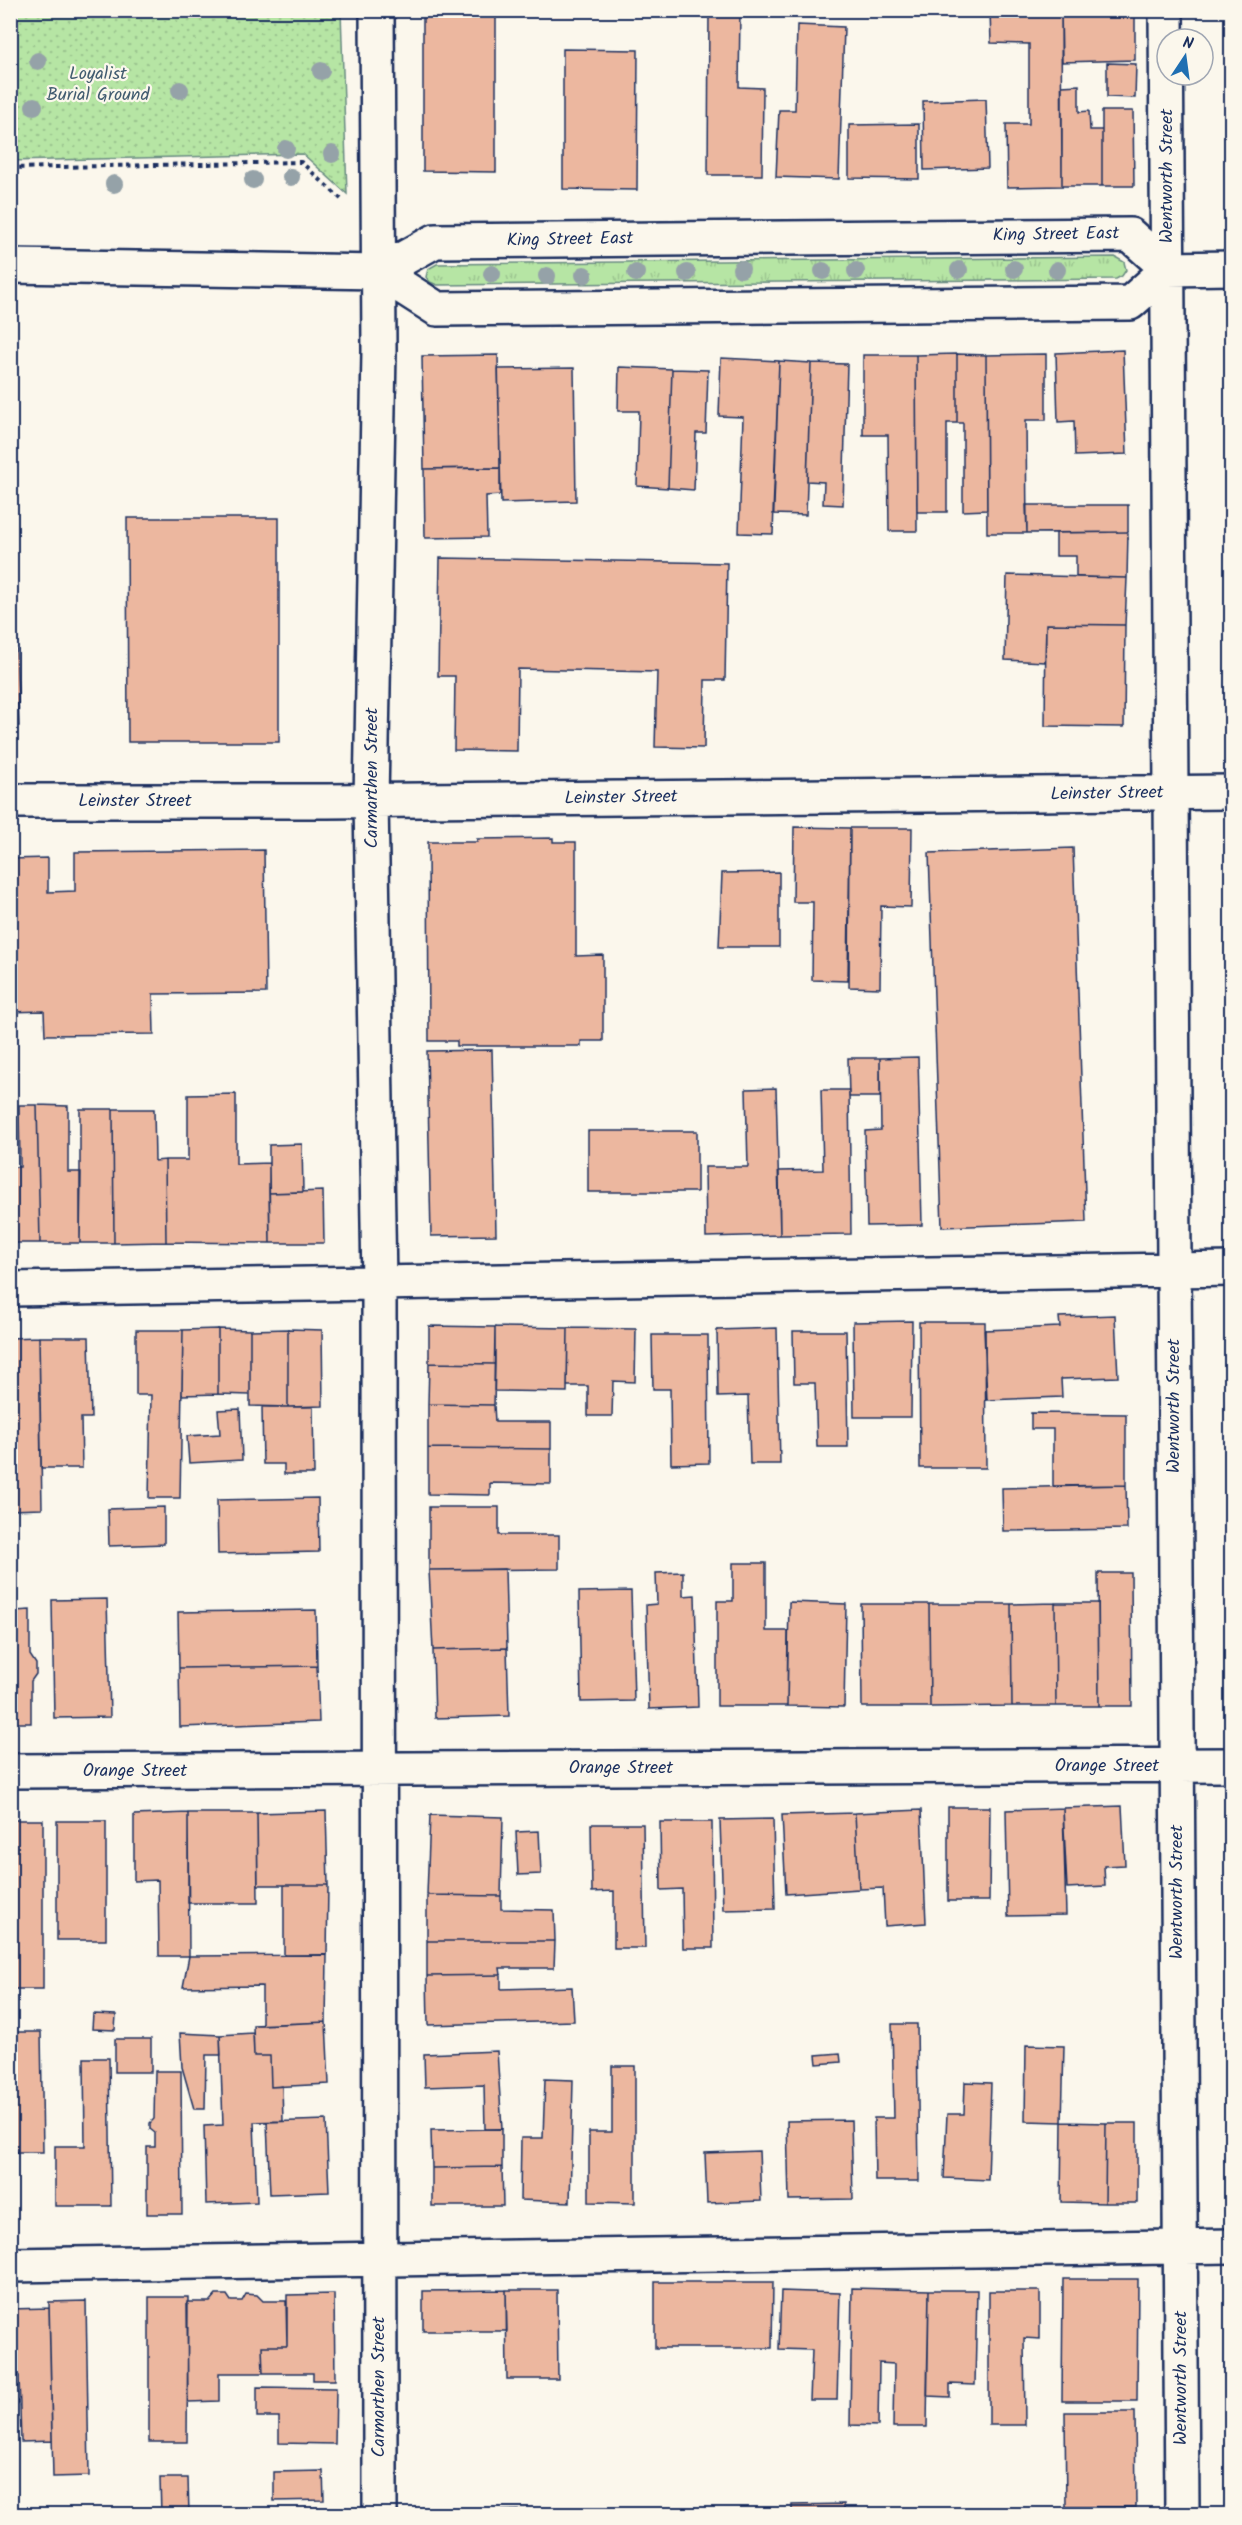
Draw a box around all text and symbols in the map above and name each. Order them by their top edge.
north arrow [1155,27,1215,87]
text: N [1180,31,1196,57]
park label: Loyalist Burial Ground [47,60,150,110]
street label: Wentworth Street [1153,108,1182,243]
street label: King Street East [992,219,1121,251]
street label: King Street East [506,224,635,256]
street label: Carmarthen Street [358,706,387,849]
street label: Leinster Street [1050,778,1165,809]
street label: Leinster Street [564,782,679,813]
street label: Leinster Street [78,787,193,816]
street label: Wentworth Street [1160,1338,1189,1473]
street label: Orange Street [1055,1752,1160,1781]
street label: Orange Street [569,1754,674,1783]
street label: Orange Street [83,1757,188,1786]
street label: Wentworth Street [1163,1824,1192,1959]
street label: Wentworth Street [1167,2310,1196,2445]
street label: Carmarthen Street [365,2315,394,2458]

